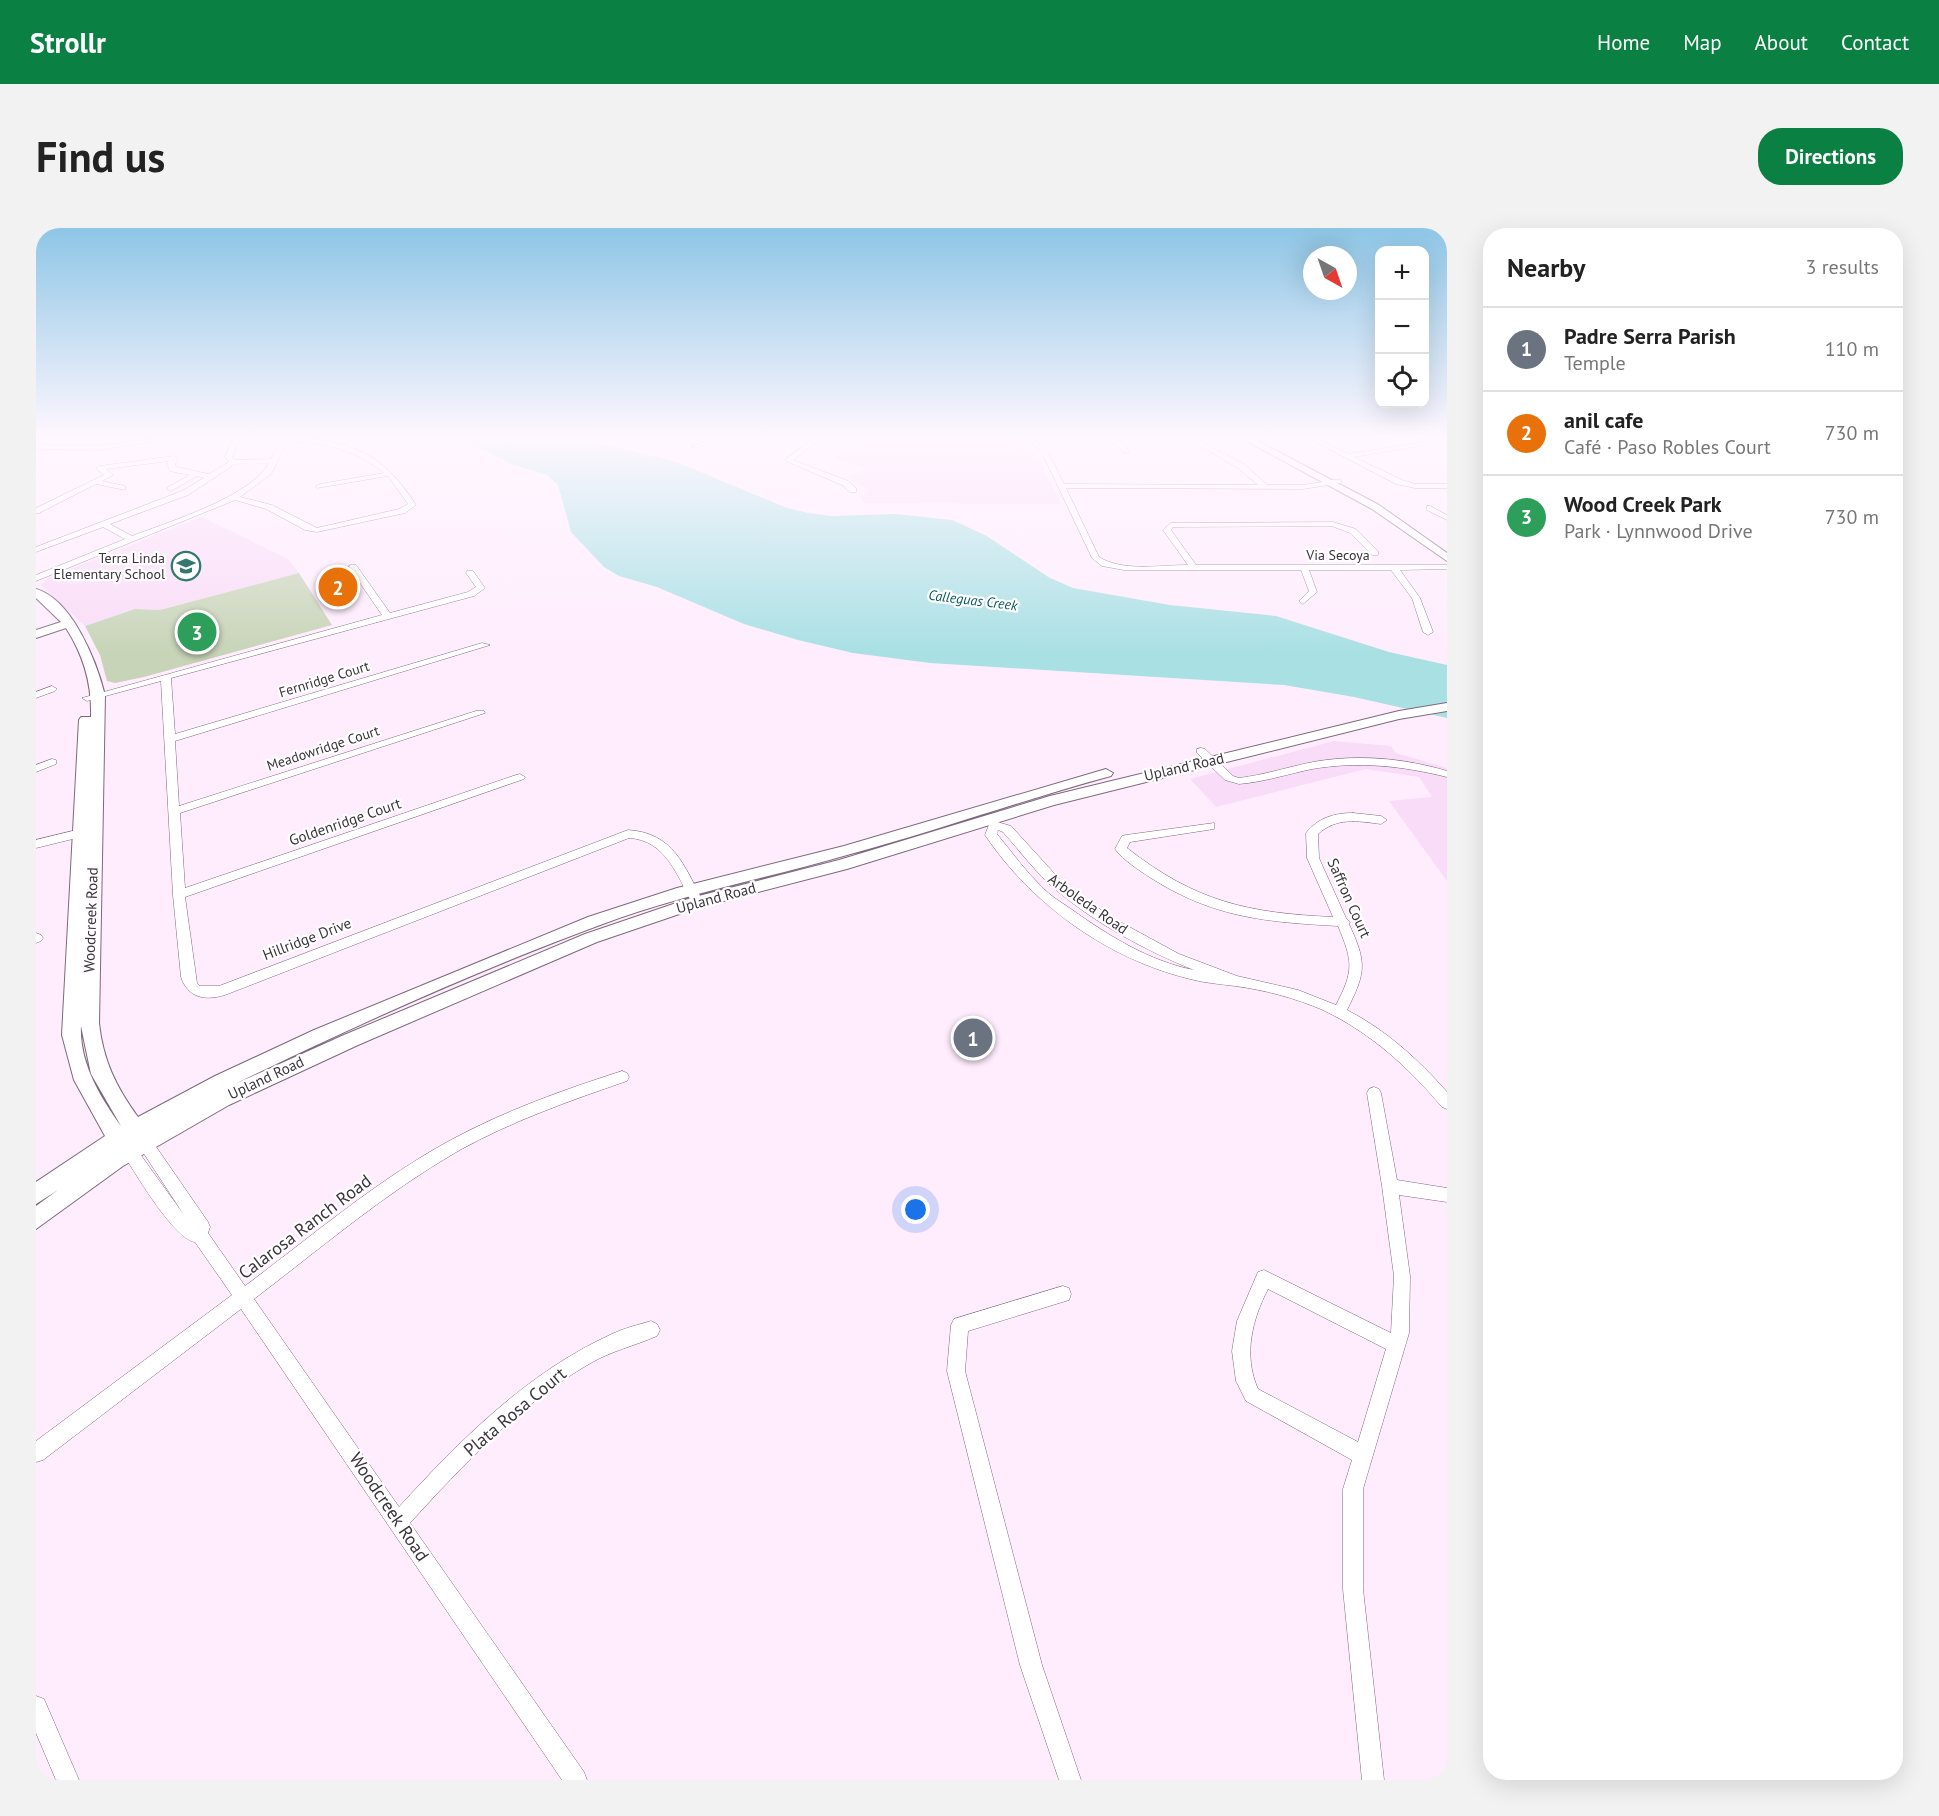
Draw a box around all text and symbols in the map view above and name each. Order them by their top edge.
text: Strollr [30,24,106,61]
text: Home [1597,29,1650,56]
text: Map [1683,29,1722,56]
text: About [1755,29,1808,56]
text: Contact [1841,29,1909,56]
button: Directions [1758,128,1903,185]
text: Find us [36,129,165,184]
north arrow [1303,246,1357,300]
map controls [1375,246,1429,408]
button: + [1375,246,1429,300]
text: Nearby [1507,251,1585,284]
text: 3 results [1806,254,1879,280]
button: − [1375,300,1429,354]
text: Padre Serra Parish [1564,322,1736,350]
text: 1 [1521,336,1532,362]
text: 110 m [1825,336,1879,362]
text: Temple [1564,350,1626,376]
button: locate [1375,354,1429,408]
text: anil cafe [1564,406,1643,434]
text: 2 [1521,420,1532,446]
text: 730 m [1825,420,1879,446]
text: Café · Paso Robles Court [1564,434,1771,460]
text: Wood Creek Park [1564,490,1722,518]
text: 3 [1521,504,1532,530]
text: 730 m [1825,504,1879,530]
text: Park · Lynnwood Drive [1564,518,1753,544]
street label: Via Secoya [1305,546,1370,564]
place label: Terra Linda Elementary School [53,549,165,583]
school or university icon: Terra Linda Elementary School [170,550,202,582]
pin: 2 [318,564,358,610]
water label: Calleguas Creek [928,586,1019,614]
pin: 3 [178,610,216,654]
street label: Fernridge Court [277,657,372,701]
street label: Meadowridge Court [264,721,382,775]
street label: Upland Road [1142,748,1226,785]
street label: Goldenridge Court [286,793,403,850]
street label: Saffron Court [1323,855,1375,941]
street label: Woodcreek Road [79,867,102,973]
street label: Arboleda Road [1045,869,1132,938]
street label: Upland Road [674,878,758,917]
street label: Hillridge Drive [260,913,354,964]
pin: 1 [954,1016,992,1060]
street label: Upland Road [225,1052,307,1103]
street label: Calarosa Ranch Road [234,1169,376,1284]
your location [901,1195,930,1224]
street label: Plata Rosa Court [459,1362,571,1461]
street label: Woodcreek Road [345,1448,434,1566]

